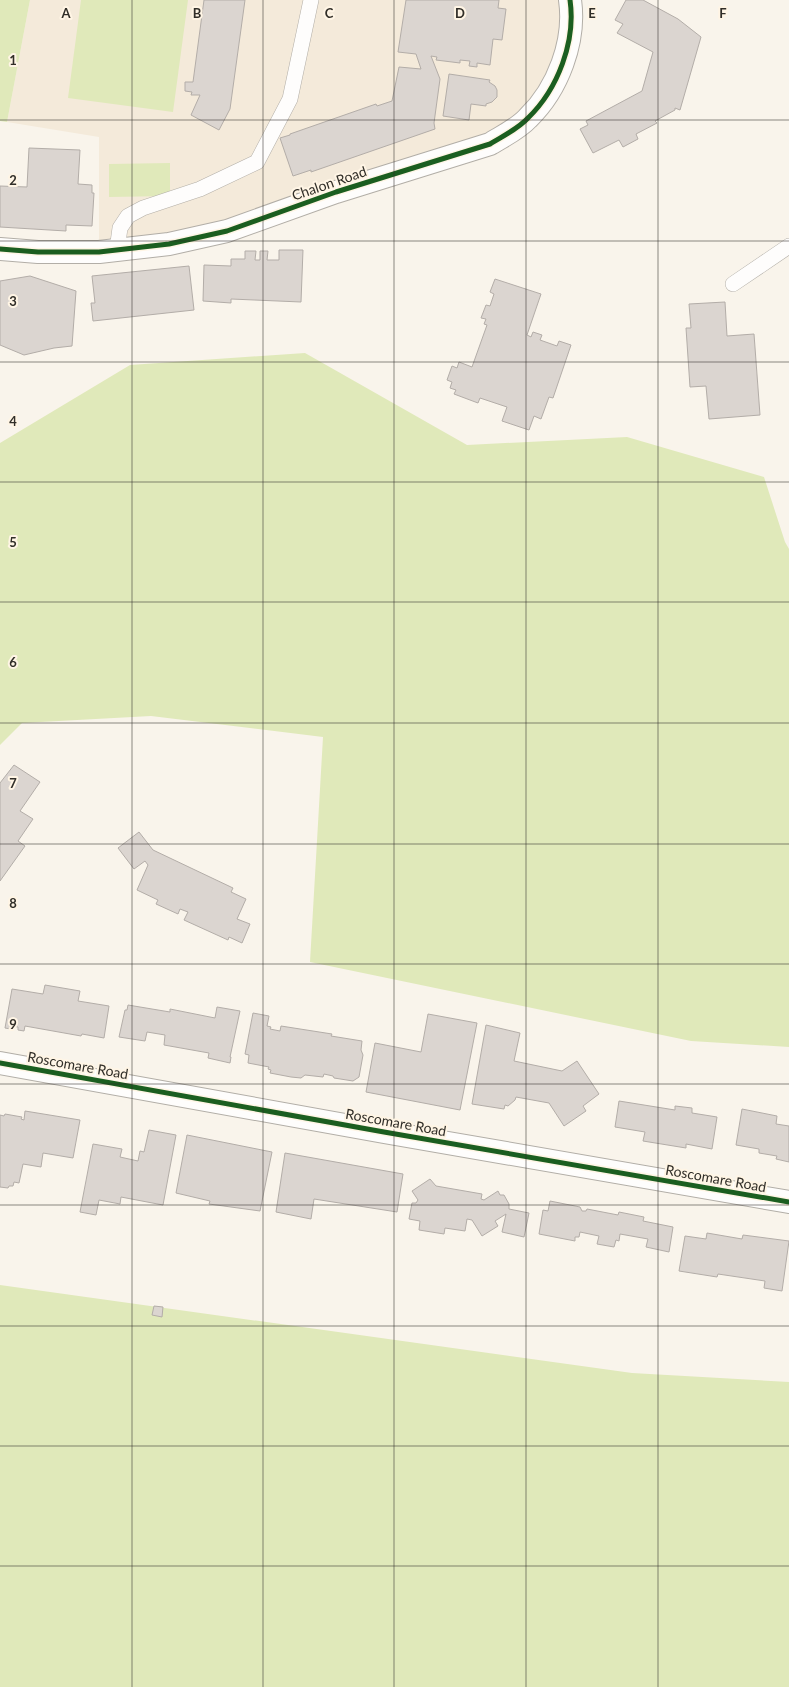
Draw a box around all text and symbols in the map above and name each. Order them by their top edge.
text: A [60,5,71,21]
text: B [193,5,202,21]
text: C [325,5,334,21]
text: D [455,5,465,21]
text: E [588,5,596,21]
text: F [719,5,727,21]
text: 1 [9,52,17,68]
street label: Chalon Road [289,162,369,204]
text: 2 [9,172,17,188]
text: 3 [9,293,17,309]
text: 4 [9,413,17,429]
text: 5 [9,534,17,550]
text: 6 [9,654,17,670]
text: 7 [9,775,17,791]
text: 8 [9,895,17,911]
text: 9 [9,1016,17,1032]
street label: Roscomare Road [26,1048,130,1082]
street label: Roscomare Road [344,1105,448,1139]
street label: Roscomare Road [664,1161,768,1195]

